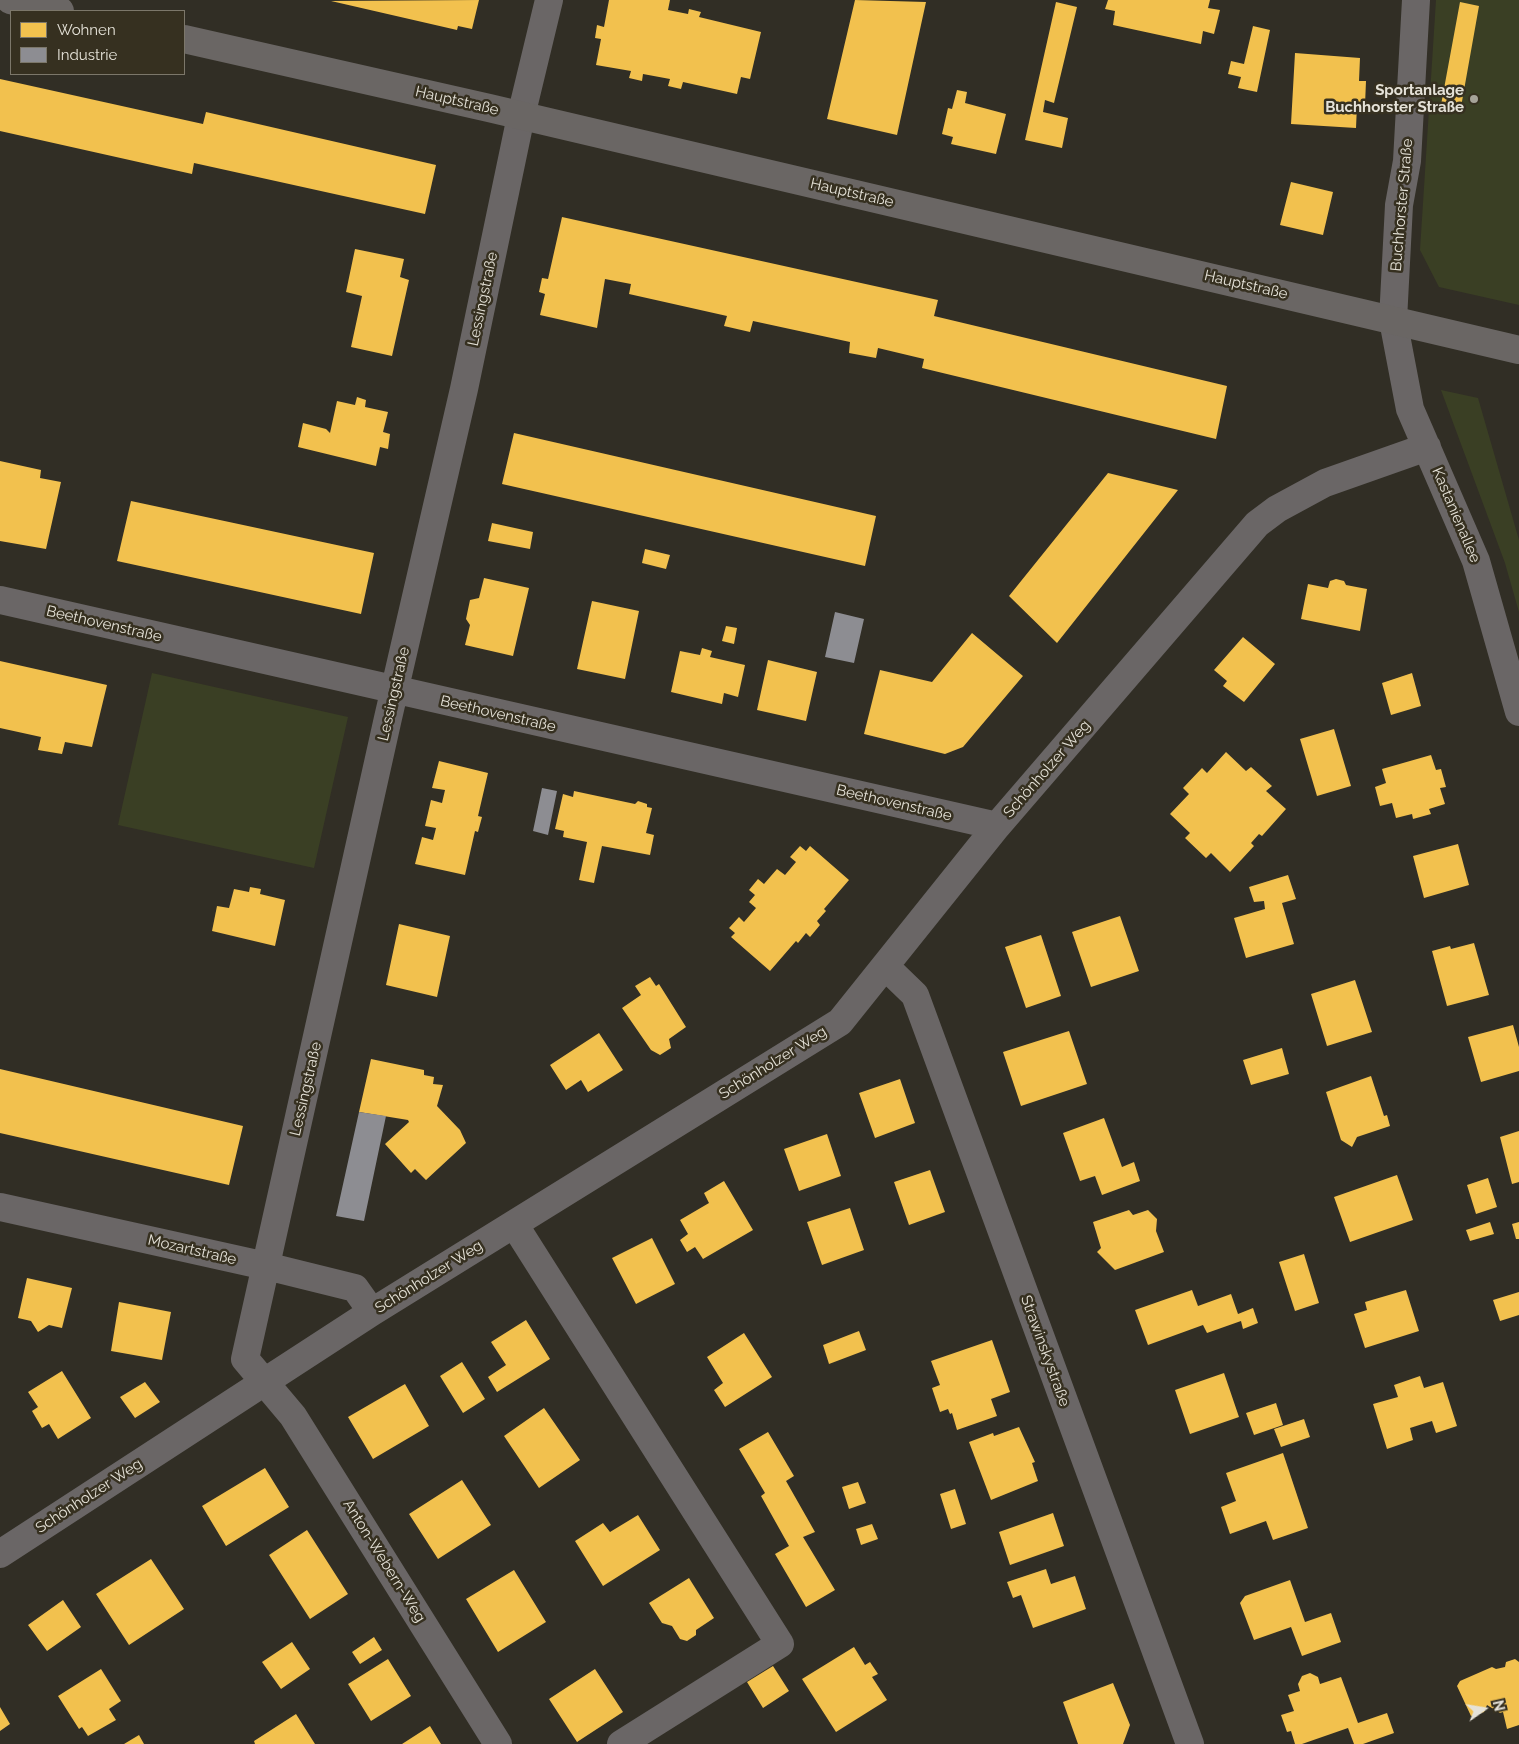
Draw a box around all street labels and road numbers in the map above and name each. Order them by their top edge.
street label: Hauptstraße [414,83,500,119]
street label: Buchhorster Straße [1387,138,1417,272]
street label: Hauptstraße [809,175,895,211]
street label: Lessingstraße [464,250,502,348]
street label: Hauptstraße [1203,267,1289,303]
street label: Kastanienallee [1428,465,1484,565]
street label: Beethovenstraße [45,602,163,646]
street label: Lessingstraße [374,645,414,743]
street label: Beethovenstraße [439,692,557,736]
street label: Schönholzer Weg [1000,717,1094,821]
street label: Beethovenstraße [835,781,953,825]
street label: Schönholzer Weg [716,1023,830,1103]
street label: Lessingstraße [286,1040,326,1138]
street label: Mozartstraße [146,1231,238,1269]
street label: Schönholzer Weg [372,1237,486,1317]
street label: Strawinskystraße [1016,1293,1074,1409]
street label: Schönholzer Weg [32,1455,146,1537]
street label: Anton-Webern-Weg [339,1496,429,1626]

